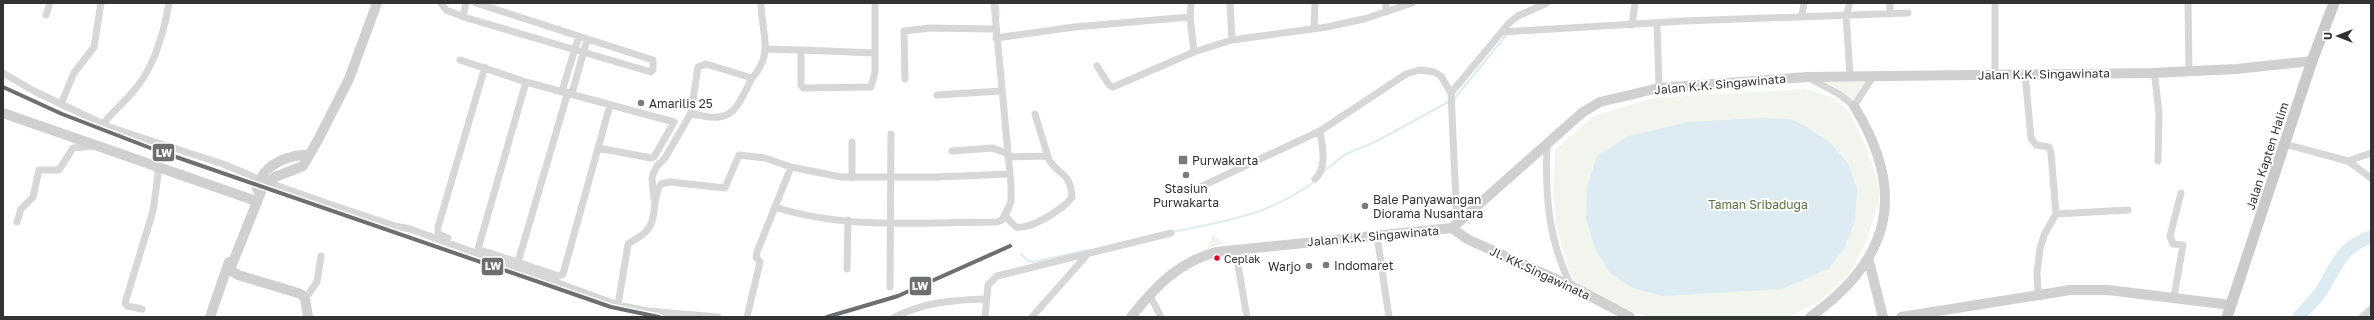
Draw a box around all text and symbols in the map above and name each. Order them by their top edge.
north arrow [2318,16,2358,56]
text: U [2321,32,2334,40]
street label: Jalan K.K. Singawinata [1978,65,2110,83]
street label: Jalan K.K. Singawinata [1654,71,1786,97]
place label: Amarilis 25 [649,96,713,111]
marker: Amarilis 25 [636,98,646,108]
street label: Jalan Kapten Halim [2242,100,2292,212]
line badge: LW [152,143,175,162]
text: LW [156,146,172,159]
place label: Purwakarta [1192,153,1258,168]
marker: Purwakarta [1177,154,1189,166]
marker: Stasiun Purwakarta [1181,170,1191,180]
place label: Stasiun Purwakarta [1153,181,1219,210]
place label: Bale Panyawangan Diorama Nusantara [1373,192,1483,221]
park label: Taman Sribaduga [1708,197,1808,212]
marker: Bale Panyawangan Diorama Nusantara [1360,201,1370,211]
street label: Jalan K.K. Singawinata [1307,223,1439,249]
street label: Jl. KK.Singawinata [1488,243,1592,303]
place label: Ceplak [1224,252,1261,265]
marker: Ceplak [1212,253,1222,263]
line badge: LW [481,257,504,276]
place label: Indomaret [1334,258,1394,273]
text: LW [485,259,501,272]
place label: Warjo [1268,259,1301,274]
marker: Indomaret [1321,260,1331,270]
marker: Warjo [1304,261,1314,271]
line badge: LW [909,276,932,296]
text: LW [912,279,928,292]

